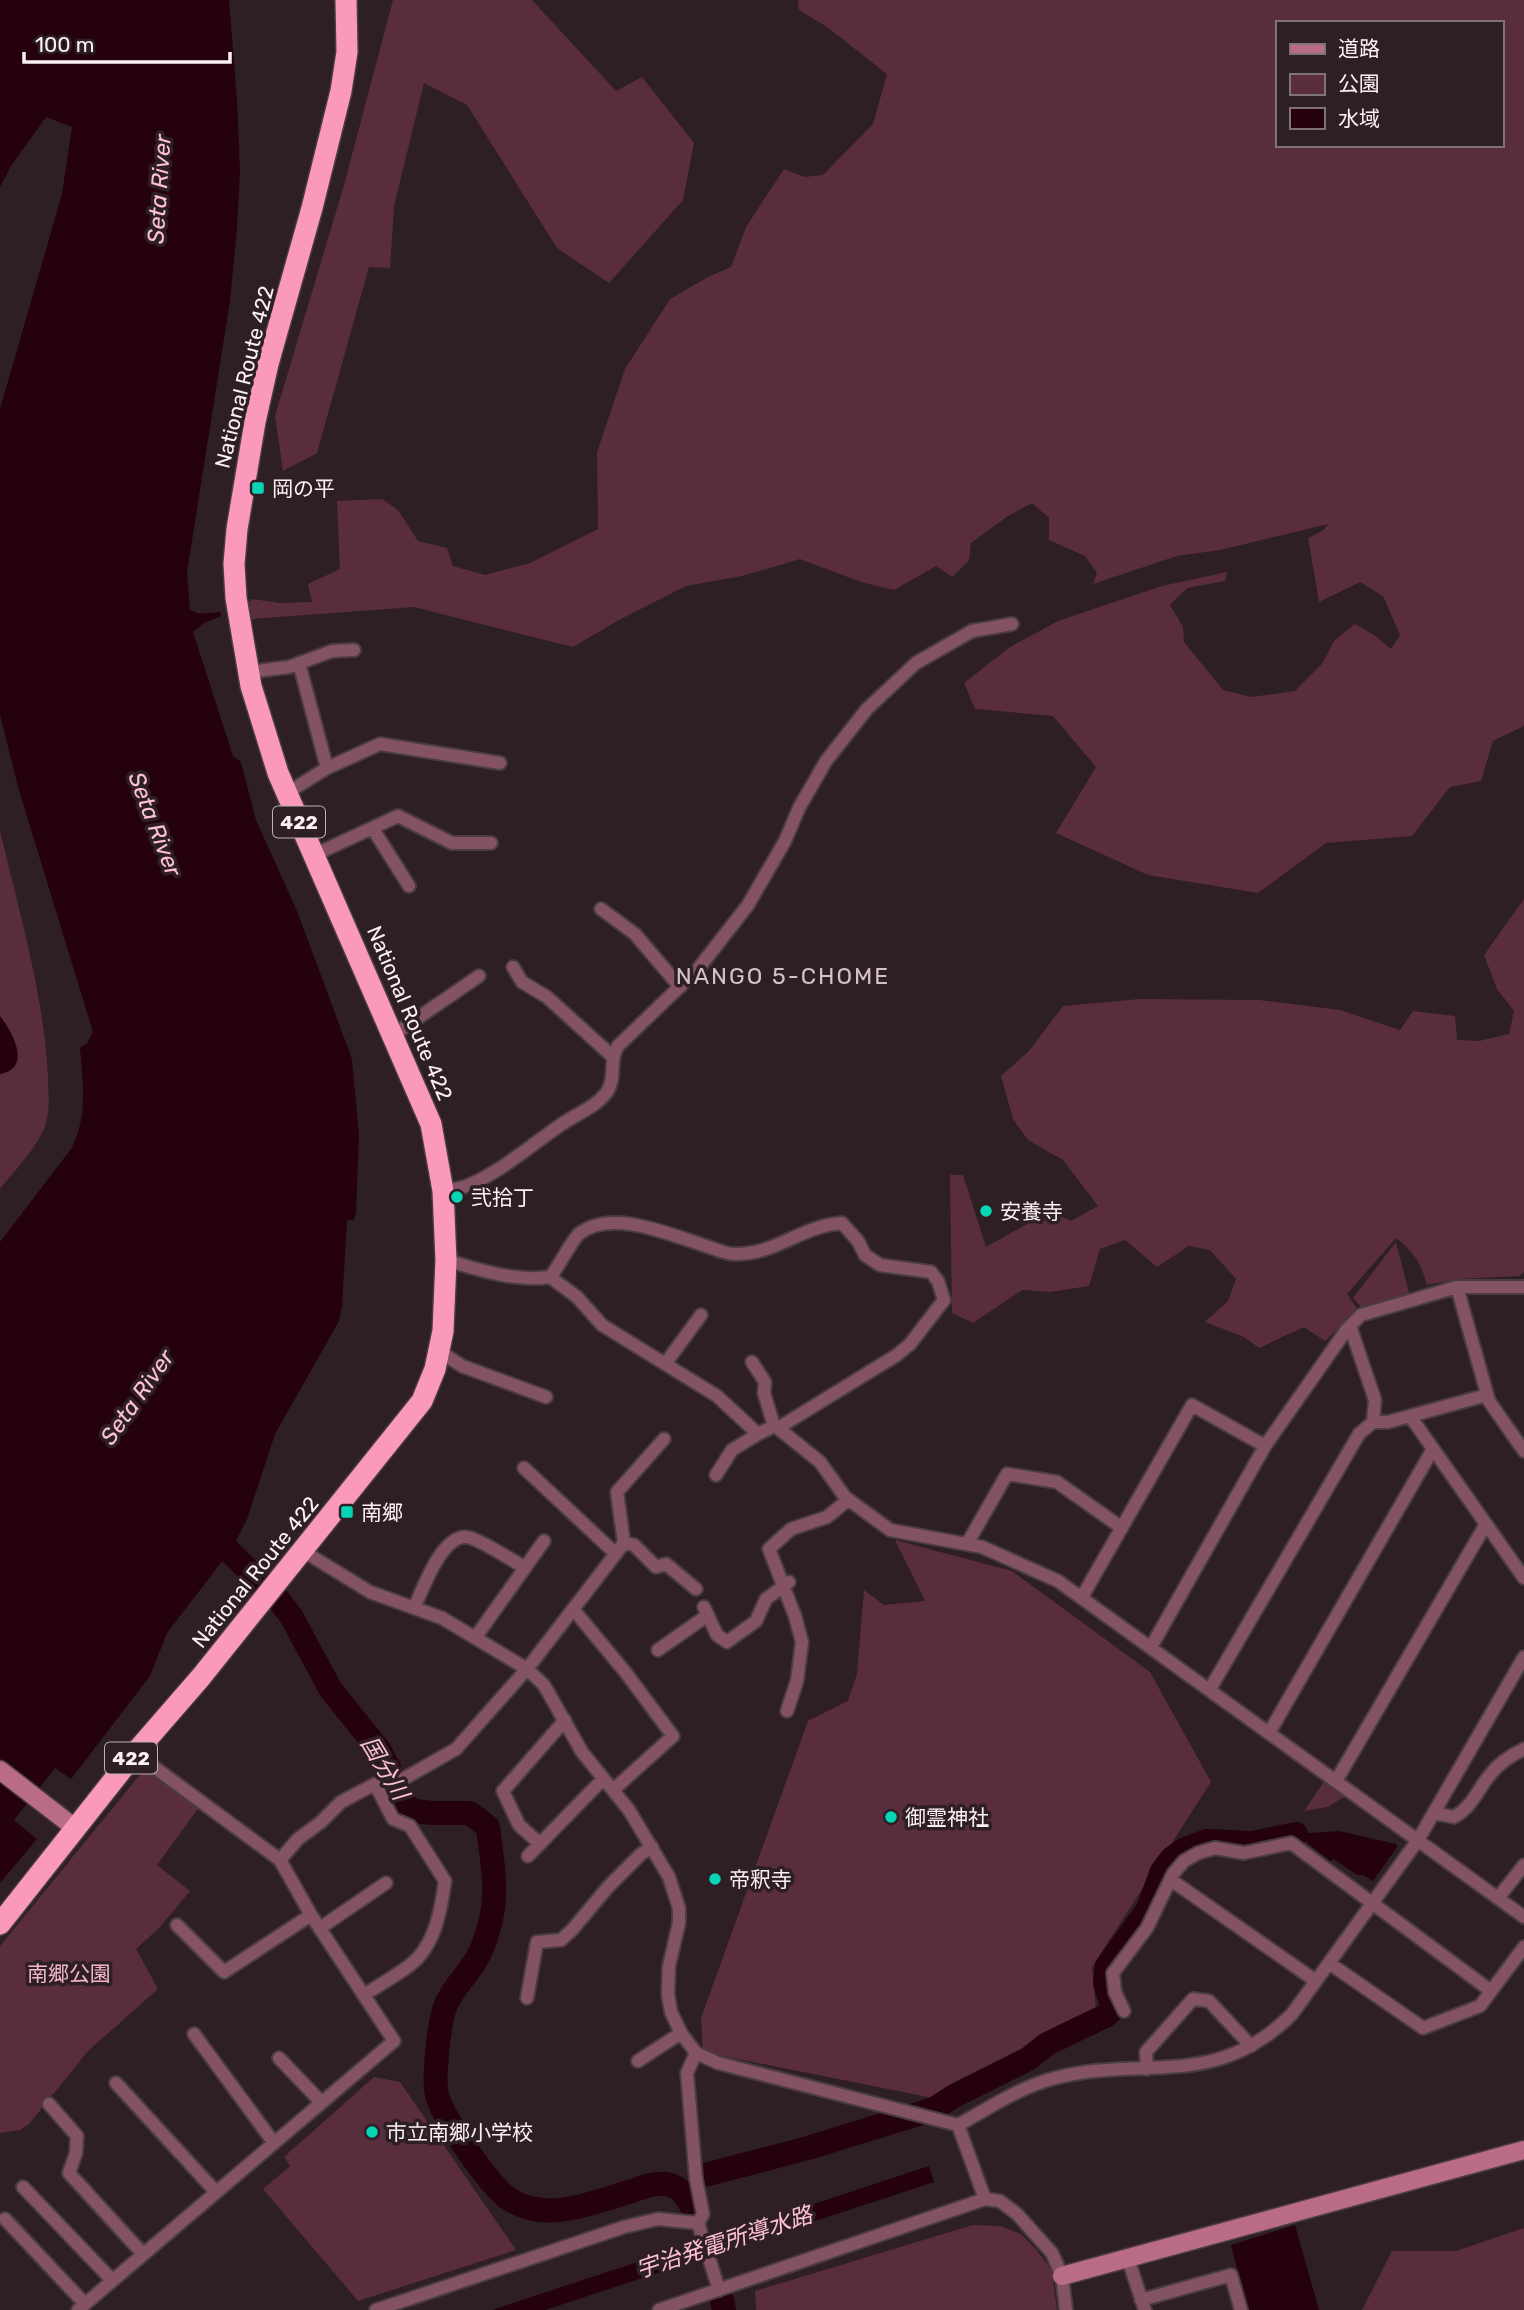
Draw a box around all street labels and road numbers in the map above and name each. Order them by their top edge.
street label: National Route 422 [209,283,279,471]
road number: 422 [273,806,325,838]
street label: National Route 422 [362,922,458,1104]
street label: National Route 422 [186,1491,324,1653]
road number: 422 [105,1742,157,1774]

